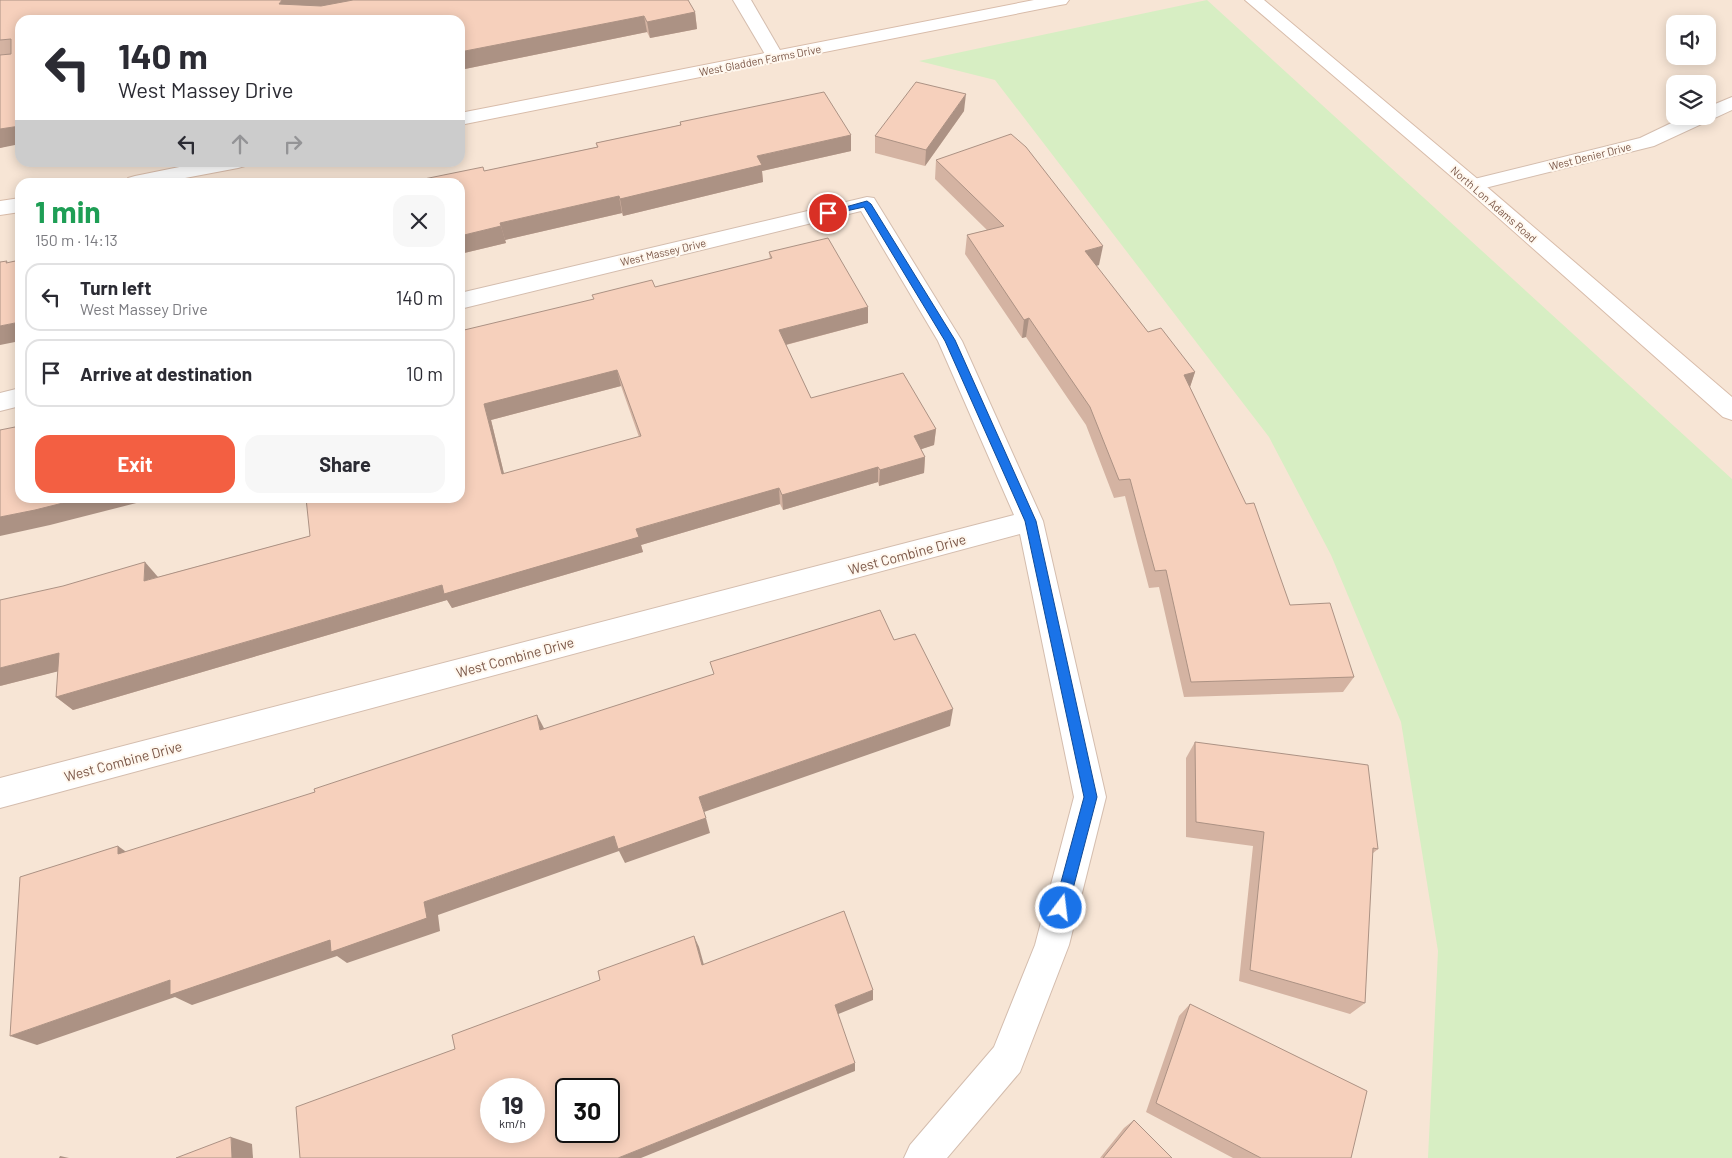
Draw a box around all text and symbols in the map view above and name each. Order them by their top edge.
map controls [1666,15,1716,125]
button: sound [1666,15,1716,65]
text: 140 m [118,34,208,76]
icon: left [35,35,100,100]
street label: West Gladden Farms Drive [698,42,822,78]
button: layers [1666,75,1716,125]
text: West Massey Drive [118,76,294,102]
icon: left [173,130,201,158]
icon: ahead [226,130,254,158]
icon: right [279,130,307,158]
street label: West Denier Drive [1548,139,1633,173]
street label: North Lon Adams Road [1449,163,1539,245]
pin [807,192,849,234]
text: 1 min [35,193,101,229]
button: close [393,195,445,247]
icon: arrive [814,199,842,227]
text: 150 m · 14:13 [35,230,118,249]
street label: West Massey Drive [619,236,707,268]
text: Turn left [80,276,151,299]
icon: left [37,283,65,311]
text: 140 m [396,286,443,309]
text: West Massey Drive [80,299,208,318]
icon: arrive [37,359,65,387]
text: Arrive at destination [80,362,252,385]
text: 10 m [406,362,443,385]
button: Exit [35,435,235,493]
button: Share [245,435,445,493]
street label: West Combine Drive [846,530,968,578]
street label: West Combine Drive [454,633,576,681]
street label: West Combine Drive [62,737,184,785]
position arrow [1034,881,1086,933]
speed limit sign: 30 [555,1078,620,1143]
text: 19 [501,1089,524,1119]
text: km/h [499,1116,526,1130]

